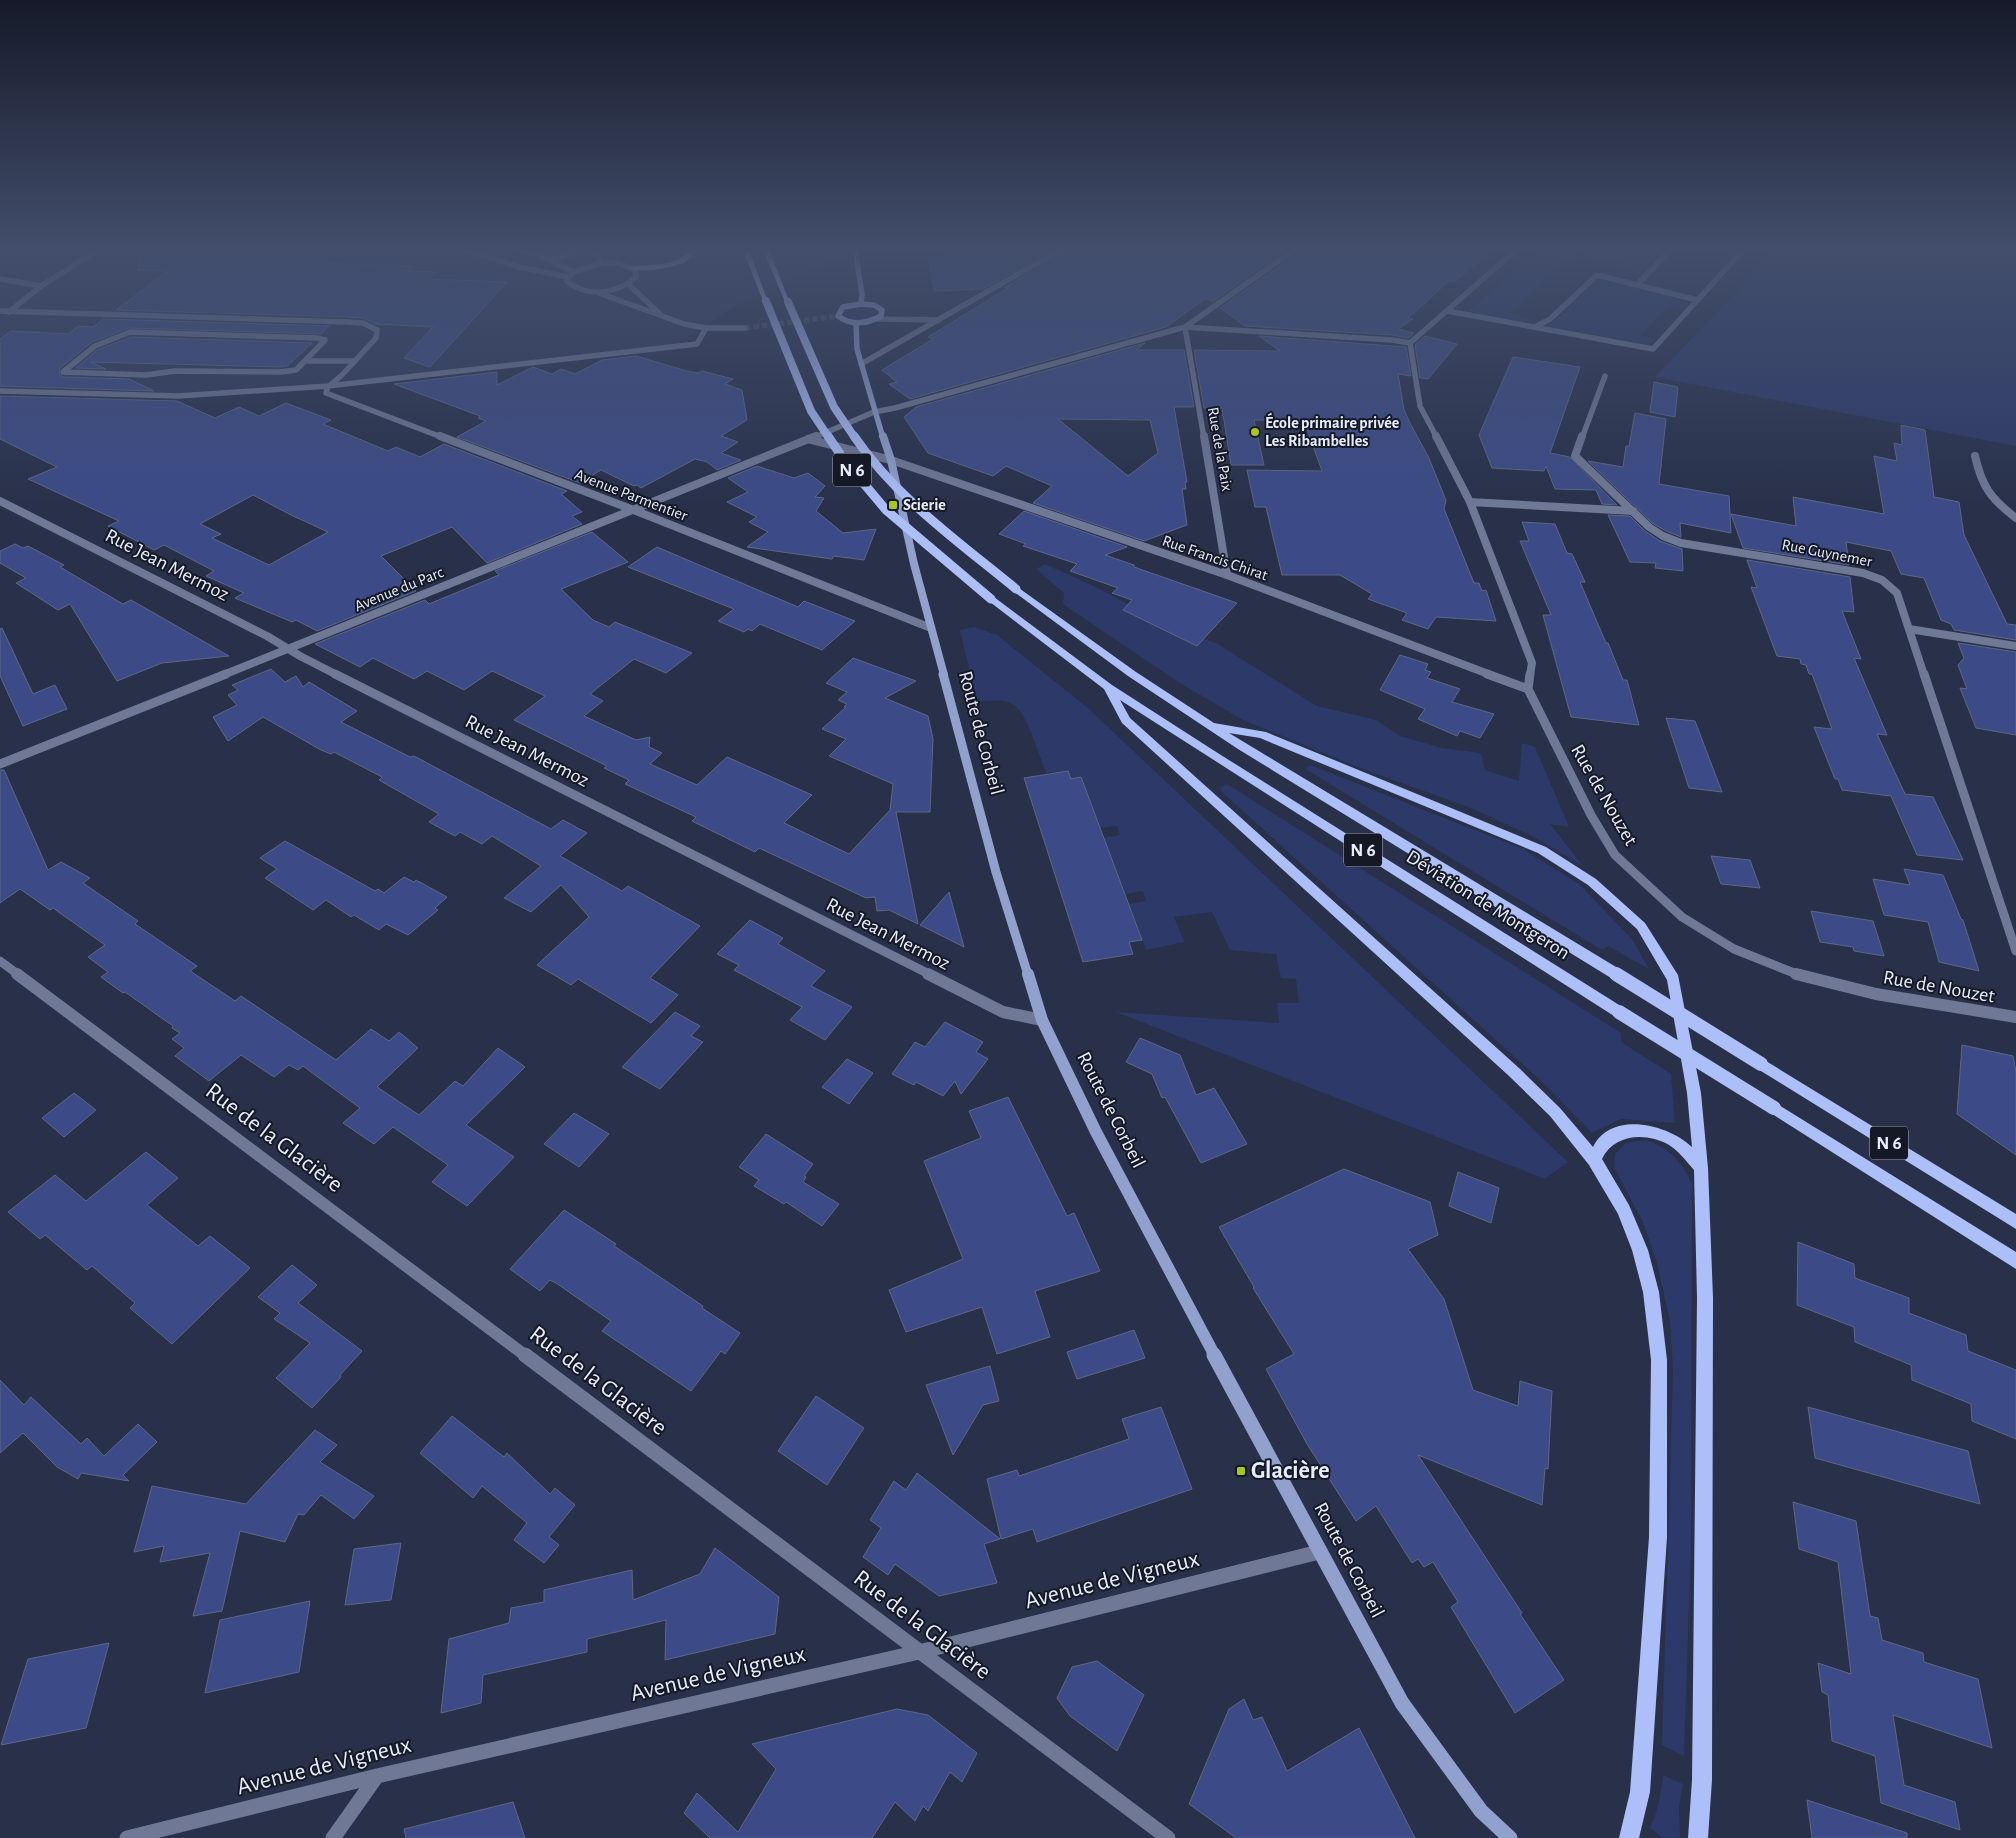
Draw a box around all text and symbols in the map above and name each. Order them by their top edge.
street label: Rue de la Paix [1205,406,1235,492]
place label: École primaire privée Les Ribambelles [1265,412,1400,449]
marker: École primaire privée Les Ribambelles [1249,426,1261,438]
road number: N 6 [833,454,871,486]
street label: Avenue Parmentier [572,466,690,524]
place label: Scierie [903,497,946,513]
marker: Scierie [887,499,899,511]
street label: Rue Jean Mermoz [102,525,232,605]
street label: Rue Francis Chirat [1160,532,1270,584]
street label: Rue Guynemer [1780,536,1874,571]
street label: Avenue du Parc [352,564,446,614]
street label: Route de Corbeil [955,669,1007,797]
street label: Rue Jean Mermoz [462,711,592,791]
street label: Rue de Nouzet [1567,741,1641,850]
road number: N 6 [1344,834,1382,866]
street label: Déviation de Montgeron [1403,847,1573,963]
street label: Rue Jean Mermoz [823,894,953,974]
street label: Rue de Nouzet [1882,967,1997,1007]
street label: Route de Corbeil [1073,1049,1149,1171]
street label: Rue de la Glacière [201,1079,347,1197]
road number: N 6 [1870,1126,1908,1160]
street label: Rue de la Glacière [525,1322,671,1440]
place label: Glacière [1251,1459,1329,1483]
marker: Glacière [1235,1465,1247,1477]
street label: Route de Corbeil [1310,1499,1388,1621]
street label: Avenue de Vigneux [1022,1547,1202,1613]
street label: Rue de la Glacière [849,1566,995,1684]
street label: Avenue de Vigneux [628,1642,808,1706]
street label: Avenue de Vigneux [234,1733,414,1799]

